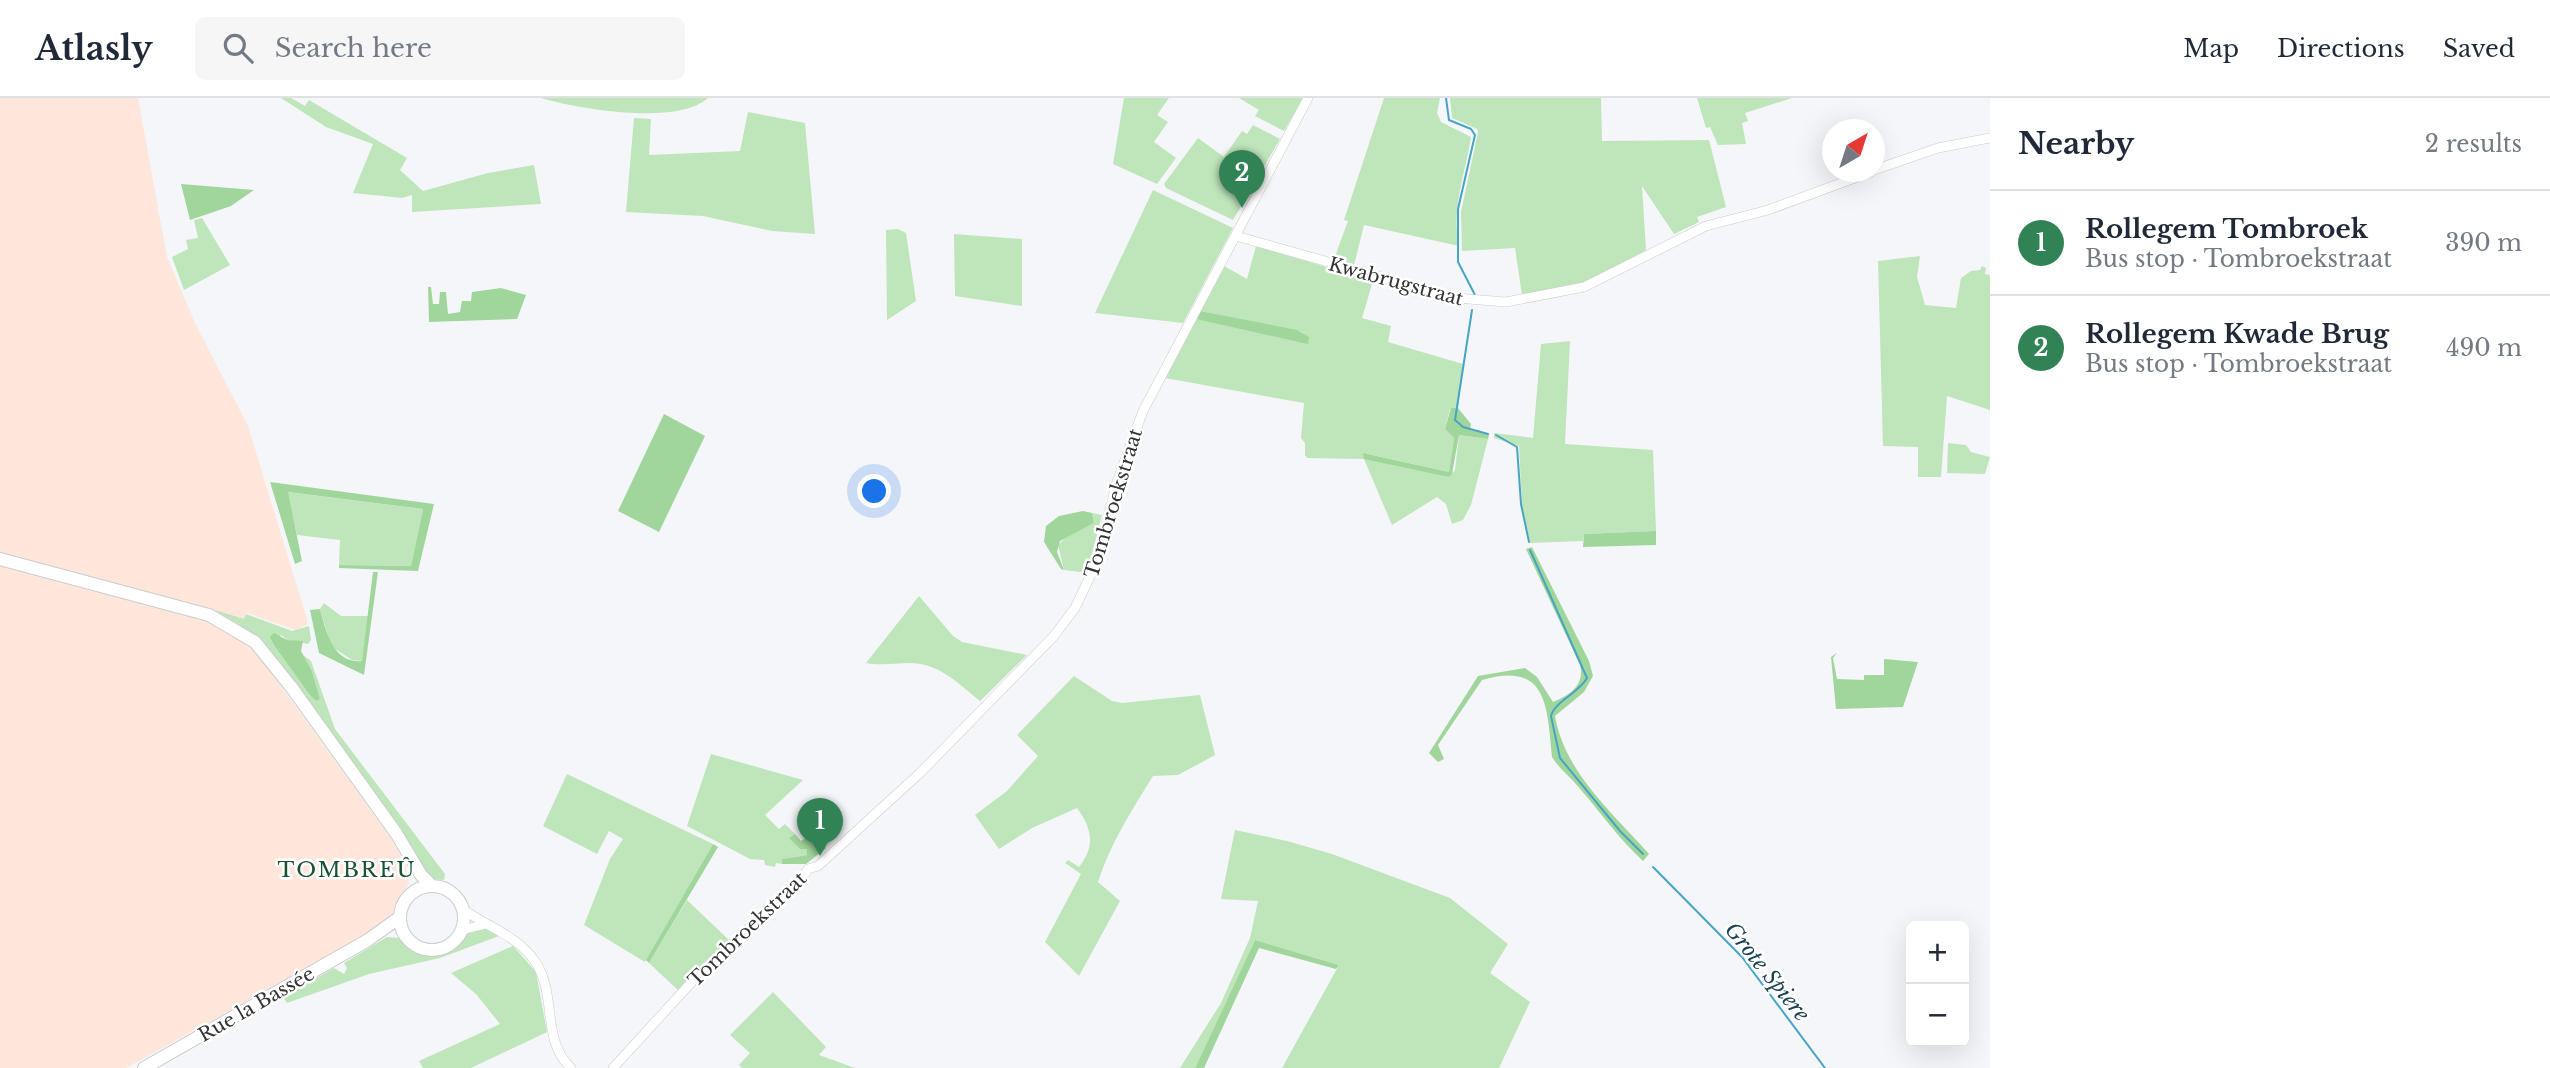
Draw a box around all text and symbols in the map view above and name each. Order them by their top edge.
search box [195,17,685,80]
text: Atlasly [35,28,153,69]
icon: search [219,29,257,67]
text: Search here [275,32,432,64]
text: Map [2183,34,2239,63]
text: Directions [2277,34,2405,63]
text: Saved [2443,34,2515,63]
north arrow [1822,119,1885,182]
text: Nearby [2018,125,2134,162]
text: 2 results [2425,130,2522,158]
pin: 2 [1219,150,1265,208]
text: Rollegem Tombroek [2085,213,2368,245]
text: 1 [2036,229,2046,257]
text: 390 m [2445,229,2522,257]
text: Bus stop · Tombroekstraat [2085,245,2392,273]
street label: Kwabrugstraat [1326,252,1467,311]
text: Rollegem Kwade Brug [2085,318,2389,350]
text: 2 [2034,334,2048,362]
text: 490 m [2446,334,2522,362]
text: Bus stop · Tombroekstraat [2085,350,2392,378]
street label: Tombroekstraat [1080,425,1147,581]
your location [857,474,891,508]
pin: 1 [797,798,843,856]
district label: TOMBREÛ [277,857,417,883]
street label: Tombroekstraat [683,867,812,992]
water label: Grote Spiere [1719,917,1815,1027]
map controls [1906,921,1969,1047]
button: + [1906,921,1969,984]
street label: Rue la Bassée [194,962,318,1047]
button: − [1906,984,1969,1047]

